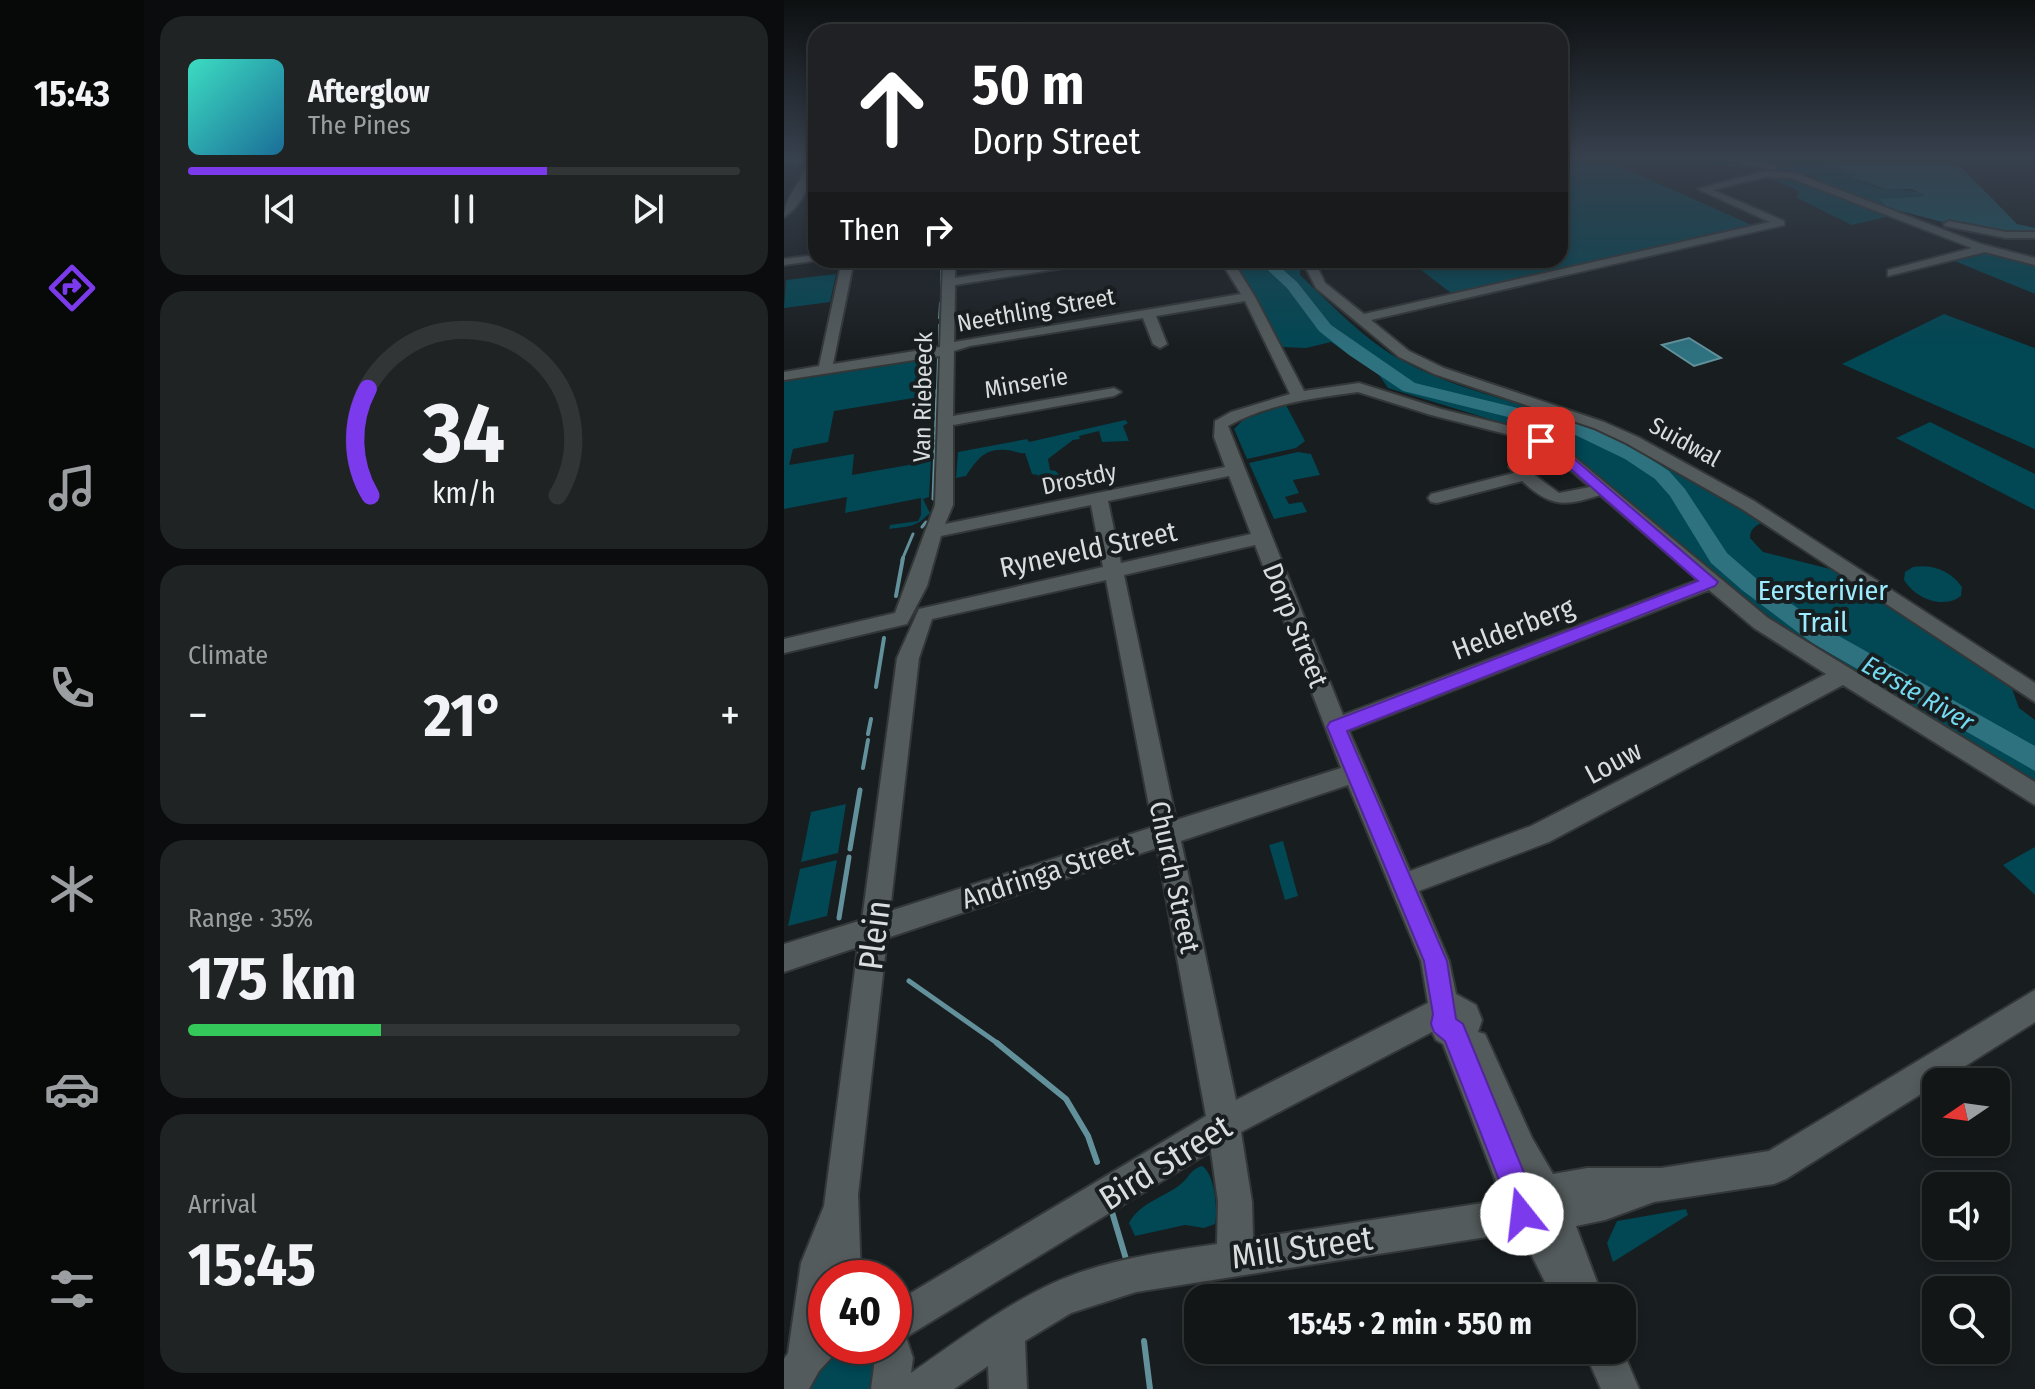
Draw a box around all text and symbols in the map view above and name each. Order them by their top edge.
text: 50 m [972,52,1084,119]
icon: ahead [840,56,944,160]
text: 15:43 [34,72,110,116]
text: Afterglow [308,74,430,110]
text: The Pines [308,110,411,141]
text: Dorp Street [972,120,1141,164]
icon: previous [258,187,302,231]
icon: pause [442,187,486,231]
icon: next [626,187,670,231]
icon: right [916,208,960,252]
text: Then [840,212,900,248]
icon: directions [44,260,100,316]
street label: Neethling Street [955,282,1117,338]
street label: Van Riebeeck [908,331,938,462]
street label: Minserie [982,362,1070,404]
text: 34 [422,383,505,483]
pin [1507,407,1575,475]
street label: Suidwal [1645,411,1725,473]
icon: arrive [1519,419,1563,463]
street label: Drostdy [1039,457,1119,501]
icon: music [44,460,100,516]
text: km/h [432,476,496,511]
street label: Ryneveld Street [997,514,1180,584]
street label: Dorp Street [1256,558,1336,693]
park label: Eersterivier Trail [1758,574,1888,639]
street label: Helderberg [1448,590,1580,667]
text: Climate [188,640,268,671]
water label: Eerste River [1857,649,1980,738]
icon: phone [44,660,100,716]
text: 21° [424,680,504,752]
text: − [188,689,208,742]
text: + [720,689,740,742]
street label: Louw [1579,734,1647,791]
street label: Church Street [1142,798,1207,957]
street label: Andringa Street [957,829,1138,916]
icon: climate [44,861,100,917]
street label: Plein [850,898,899,972]
text: Range · 35% [188,903,313,934]
text: 175 km [188,943,357,1015]
icon: car [44,1061,100,1117]
north arrow [1922,1068,2010,1156]
map controls [1922,1068,2010,1364]
street label: Bird Street [1092,1105,1240,1219]
position arrow [1480,1172,1564,1256]
button: sound [1922,1172,2010,1260]
text: Arrival [188,1189,257,1220]
street label: Mill Street [1229,1217,1376,1278]
text: 15:45 [188,1229,316,1301]
speed limit sign: 40 [808,1260,912,1364]
icon: filters [44,1261,100,1317]
button: search [1922,1276,2010,1364]
text: 15:45 · 2 min · 550 m [1288,1306,1532,1342]

